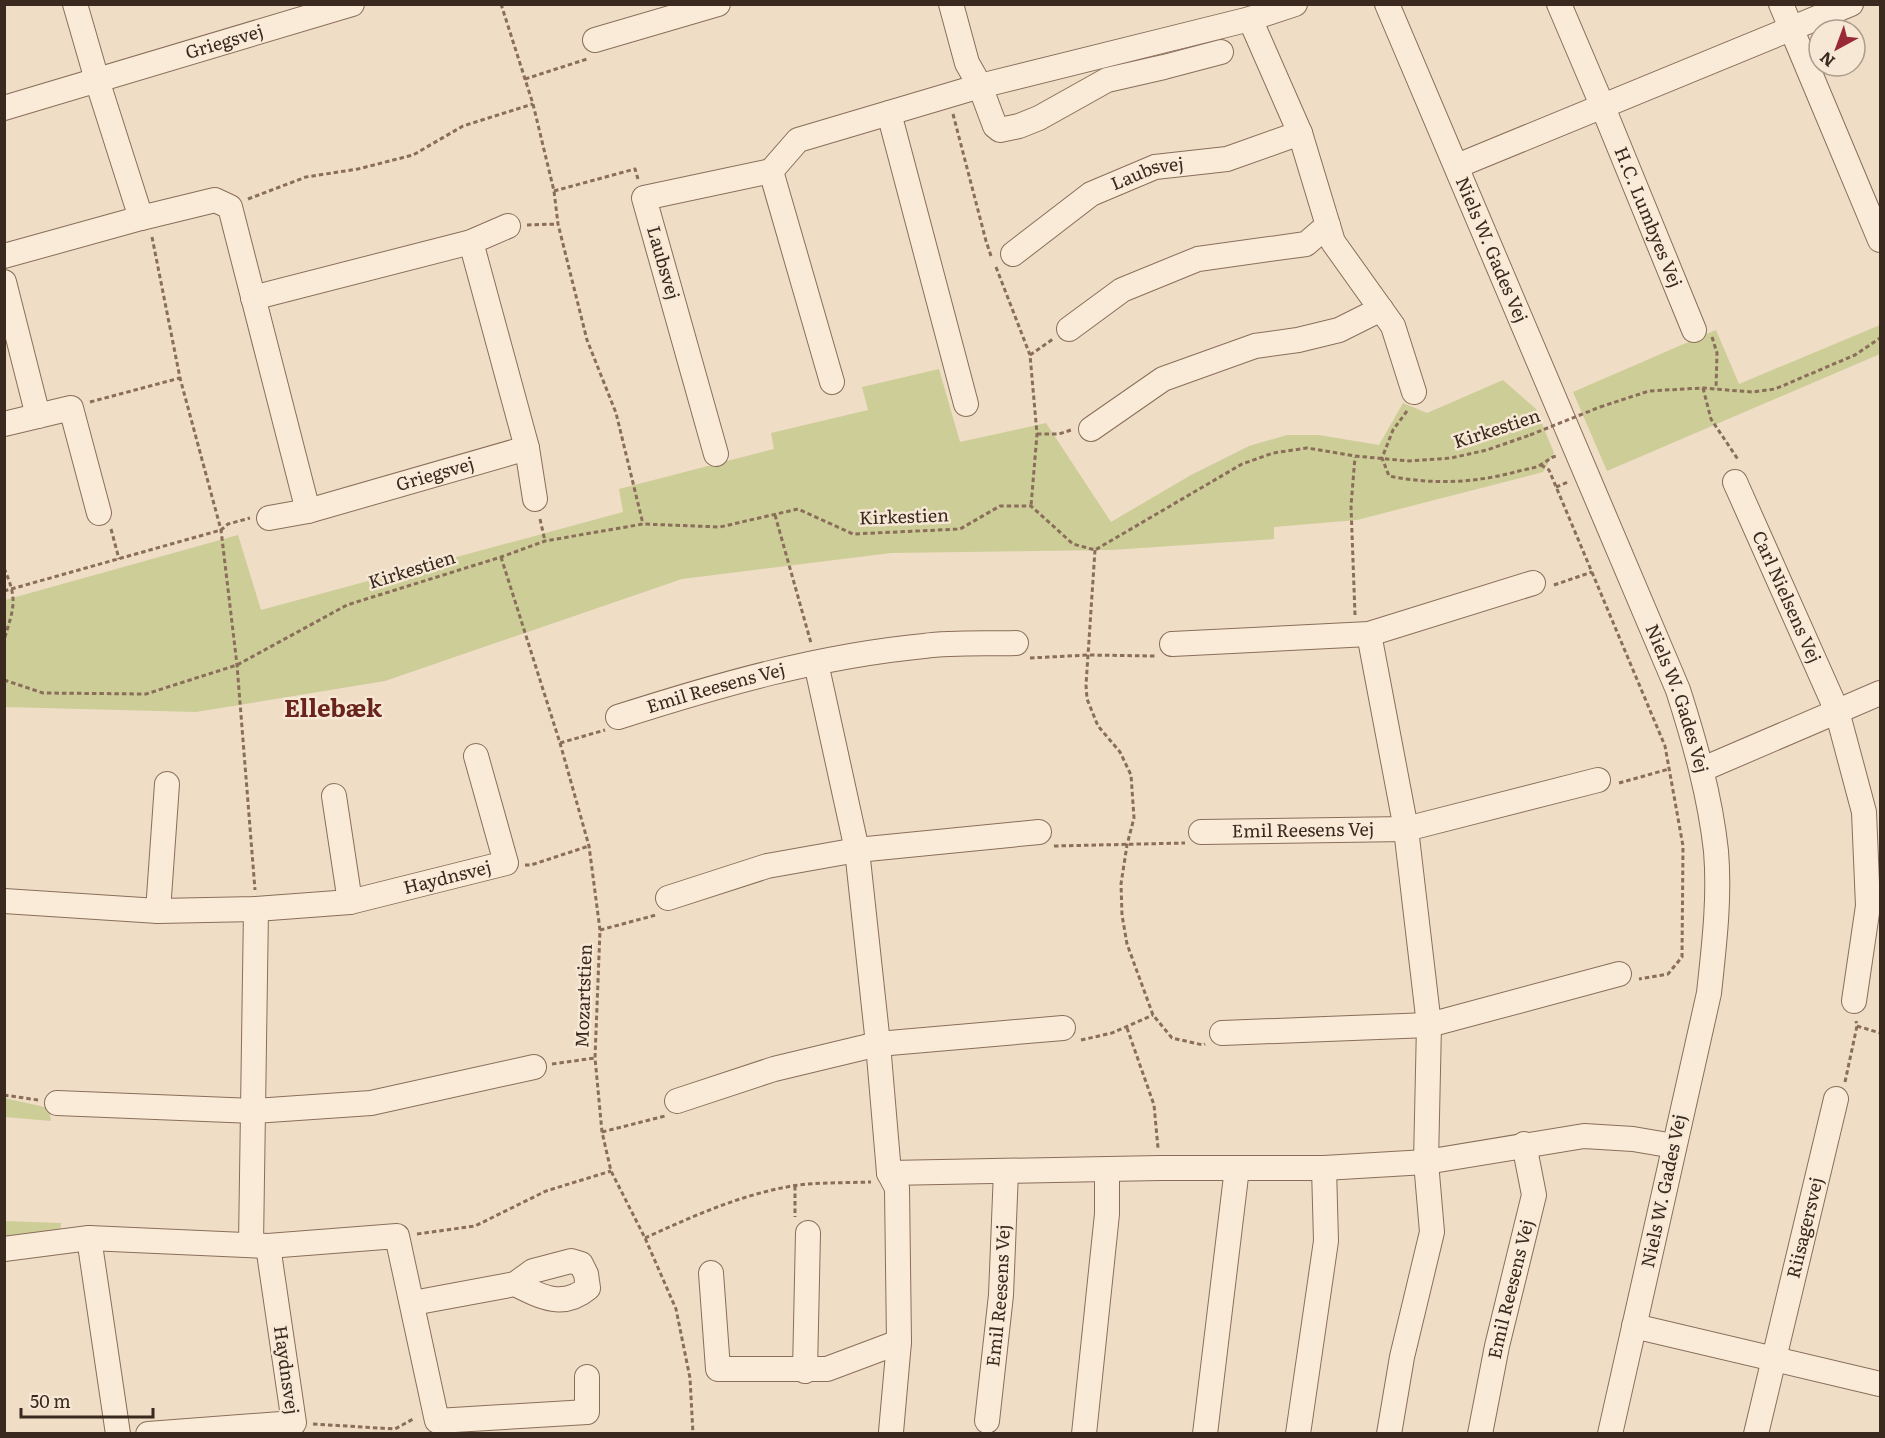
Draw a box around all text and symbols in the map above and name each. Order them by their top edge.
street label: Griegsvej [182,16,266,65]
north arrow [1807,18,1867,78]
text: N [1814,47,1839,74]
street label: H.C. Lumbyes Vej [1608,142,1690,291]
street label: Laubsvej [1106,149,1185,196]
street label: Niels W. Gades Vej [1450,172,1536,326]
street label: Laubsvej [641,223,688,303]
street label: Kirkestien [1450,401,1544,454]
street label: Griegsvej [393,449,477,497]
street label: Kirkestien [859,500,949,531]
street label: Carl Nielsens Vej [1746,526,1829,667]
street label: Kirkestien [365,542,459,595]
street label: Niels W. Gades Vej [1639,619,1716,776]
street label: Emil Reesens Vej [643,655,787,719]
district label: Ellebæk [284,689,383,724]
street label: Emil Reesens Vej [1231,814,1375,844]
street label: Haydnsvej [400,852,494,900]
street label: Mozartstien [567,943,598,1048]
street label: Niels W. Gades Vej [1633,1111,1692,1270]
street label: Riisagersvej [1779,1174,1829,1281]
street label: Emil Reesens Vej [1480,1216,1540,1361]
street label: Emil Reesens Vej [978,1224,1016,1368]
street label: Haydnsvej [268,1324,307,1416]
scale bar [21,1381,153,1419]
text: 50 m [30,1387,71,1414]

